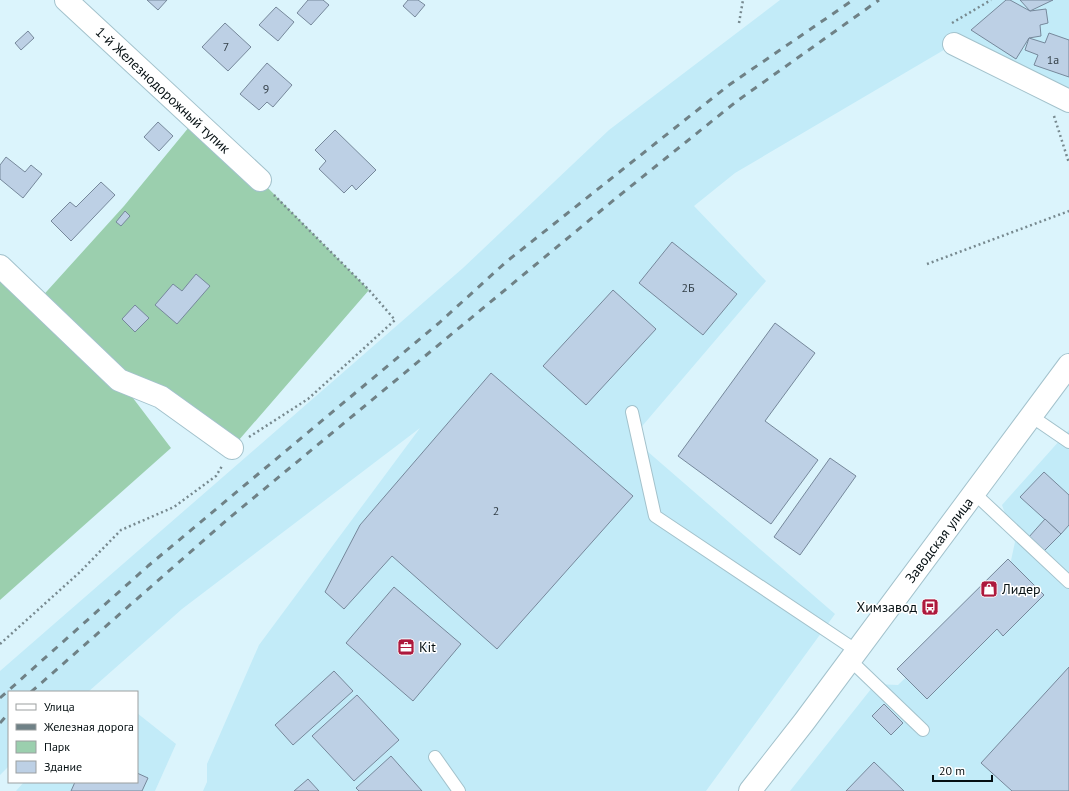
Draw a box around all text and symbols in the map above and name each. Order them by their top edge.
street label: 1-й Железнодорожный тупик [92,23,234,157]
house number: 7 [223,39,229,54]
house number: 1а [1047,52,1059,67]
house number: 9 [263,81,269,96]
house number: 2Б [681,280,695,295]
street label: Заводская улица [901,494,977,586]
house number: 2 [493,503,499,518]
shop icon: Лидер [979,579,999,599]
place label: Лидер [1001,580,1041,598]
bus stop icon: Химзавод [920,597,940,617]
place label: Химзавод [857,598,917,616]
office icon: Kit [396,637,416,657]
place label: Kit [419,638,436,656]
legend [8,691,138,783]
text: Улица [44,699,75,714]
text: Железная дорога [43,719,134,734]
text: Парк [44,739,70,754]
scale bar [933,757,992,783]
text: Здание [44,759,82,774]
text: 20 m [939,763,965,778]

